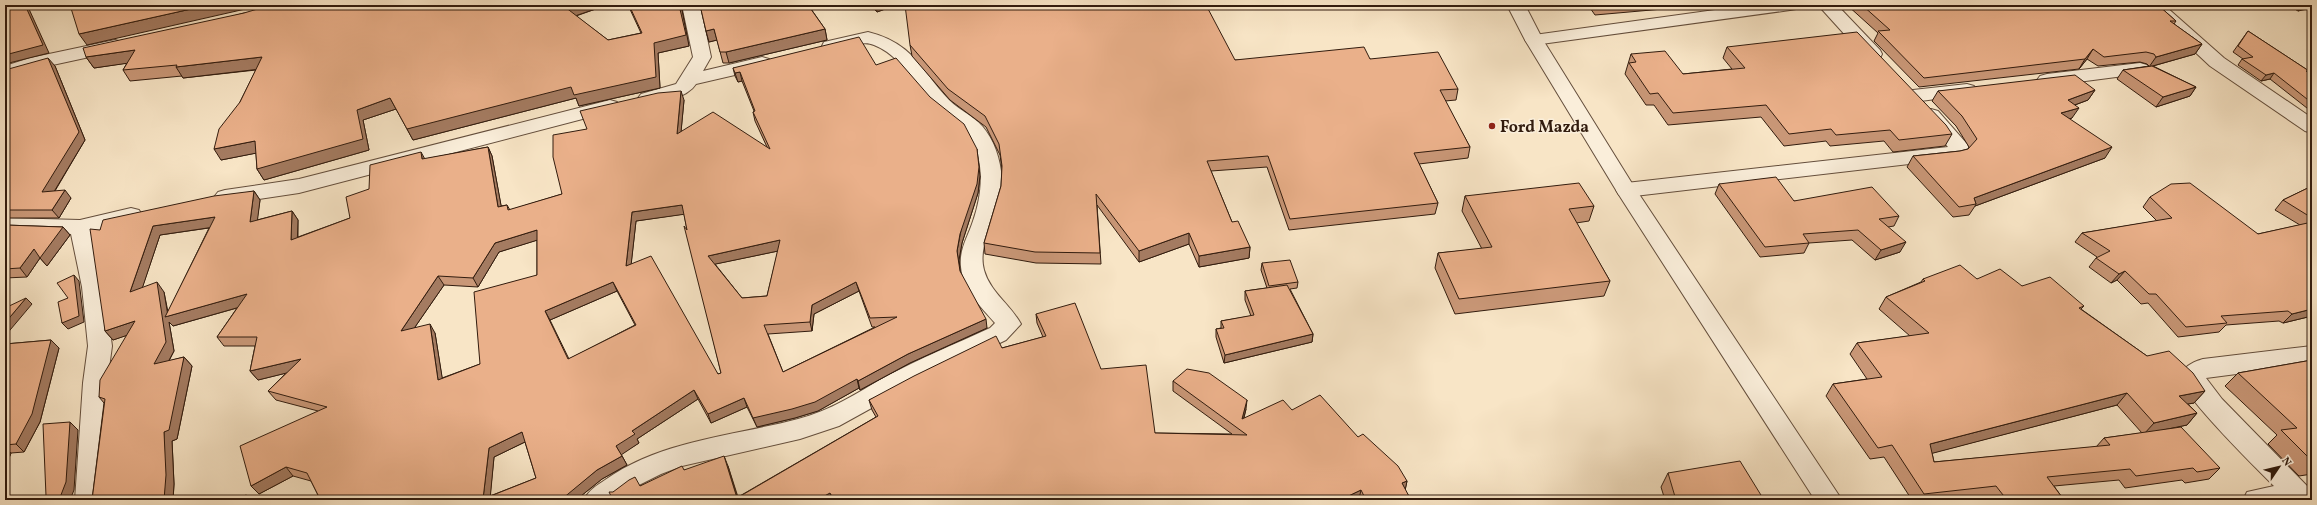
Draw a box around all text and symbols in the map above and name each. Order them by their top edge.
place label: Ford Mazda [1500,117,1589,139]
marker: Ford Mazda [1487,121,1497,131]
north arrow [2259,447,2299,487]
text: N [2278,455,2294,470]

